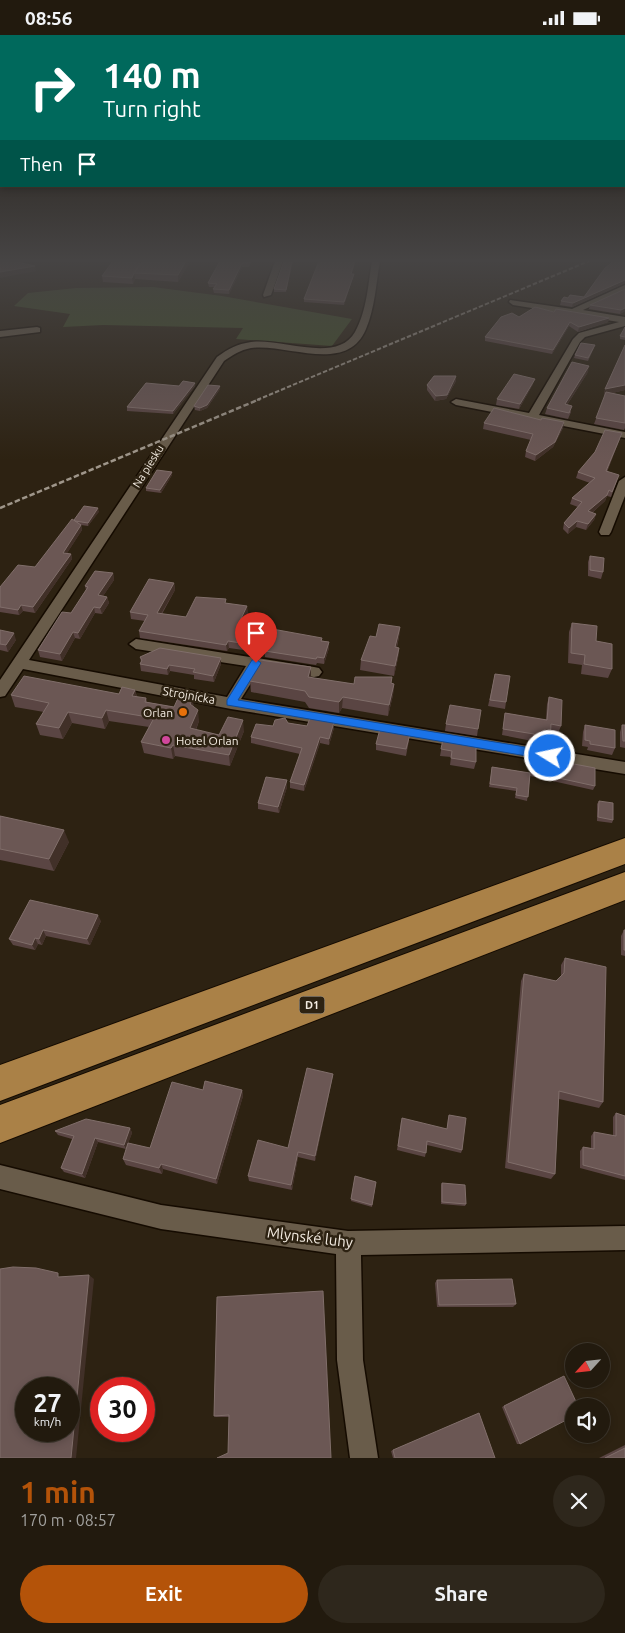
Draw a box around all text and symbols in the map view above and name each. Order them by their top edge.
text: 08:56 [25,7,73,29]
icon: right [20,55,85,120]
text: 140 m [103,55,201,95]
text: Turn right [103,96,201,121]
icon: arrive [73,150,101,178]
text: Then [20,153,63,175]
street label: Na piesku [130,443,166,489]
pin [235,612,277,663]
icon: arrive [242,619,270,647]
street label: Strojnícka [162,684,216,706]
place label: Orlan [143,706,173,719]
marker: Orlan [177,706,189,718]
position arrow [523,729,575,781]
marker: Hotel Orlan [160,734,172,746]
place label: Hotel Orlan [176,734,239,747]
road number: D1 [300,997,324,1013]
street label: Mlynské luhy [266,1223,354,1251]
north arrow [565,1343,610,1387]
map controls [565,1343,610,1443]
speed limit sign: 30 [90,1377,155,1442]
text: 27 [33,1389,62,1417]
button: sound [565,1398,610,1443]
text: km/h [34,1415,61,1428]
text: 1 min [20,1475,96,1509]
button: close [553,1475,605,1527]
text: 170 m · 08:57 [20,1511,116,1529]
button: Exit [20,1565,308,1623]
button: Share [318,1565,605,1623]

